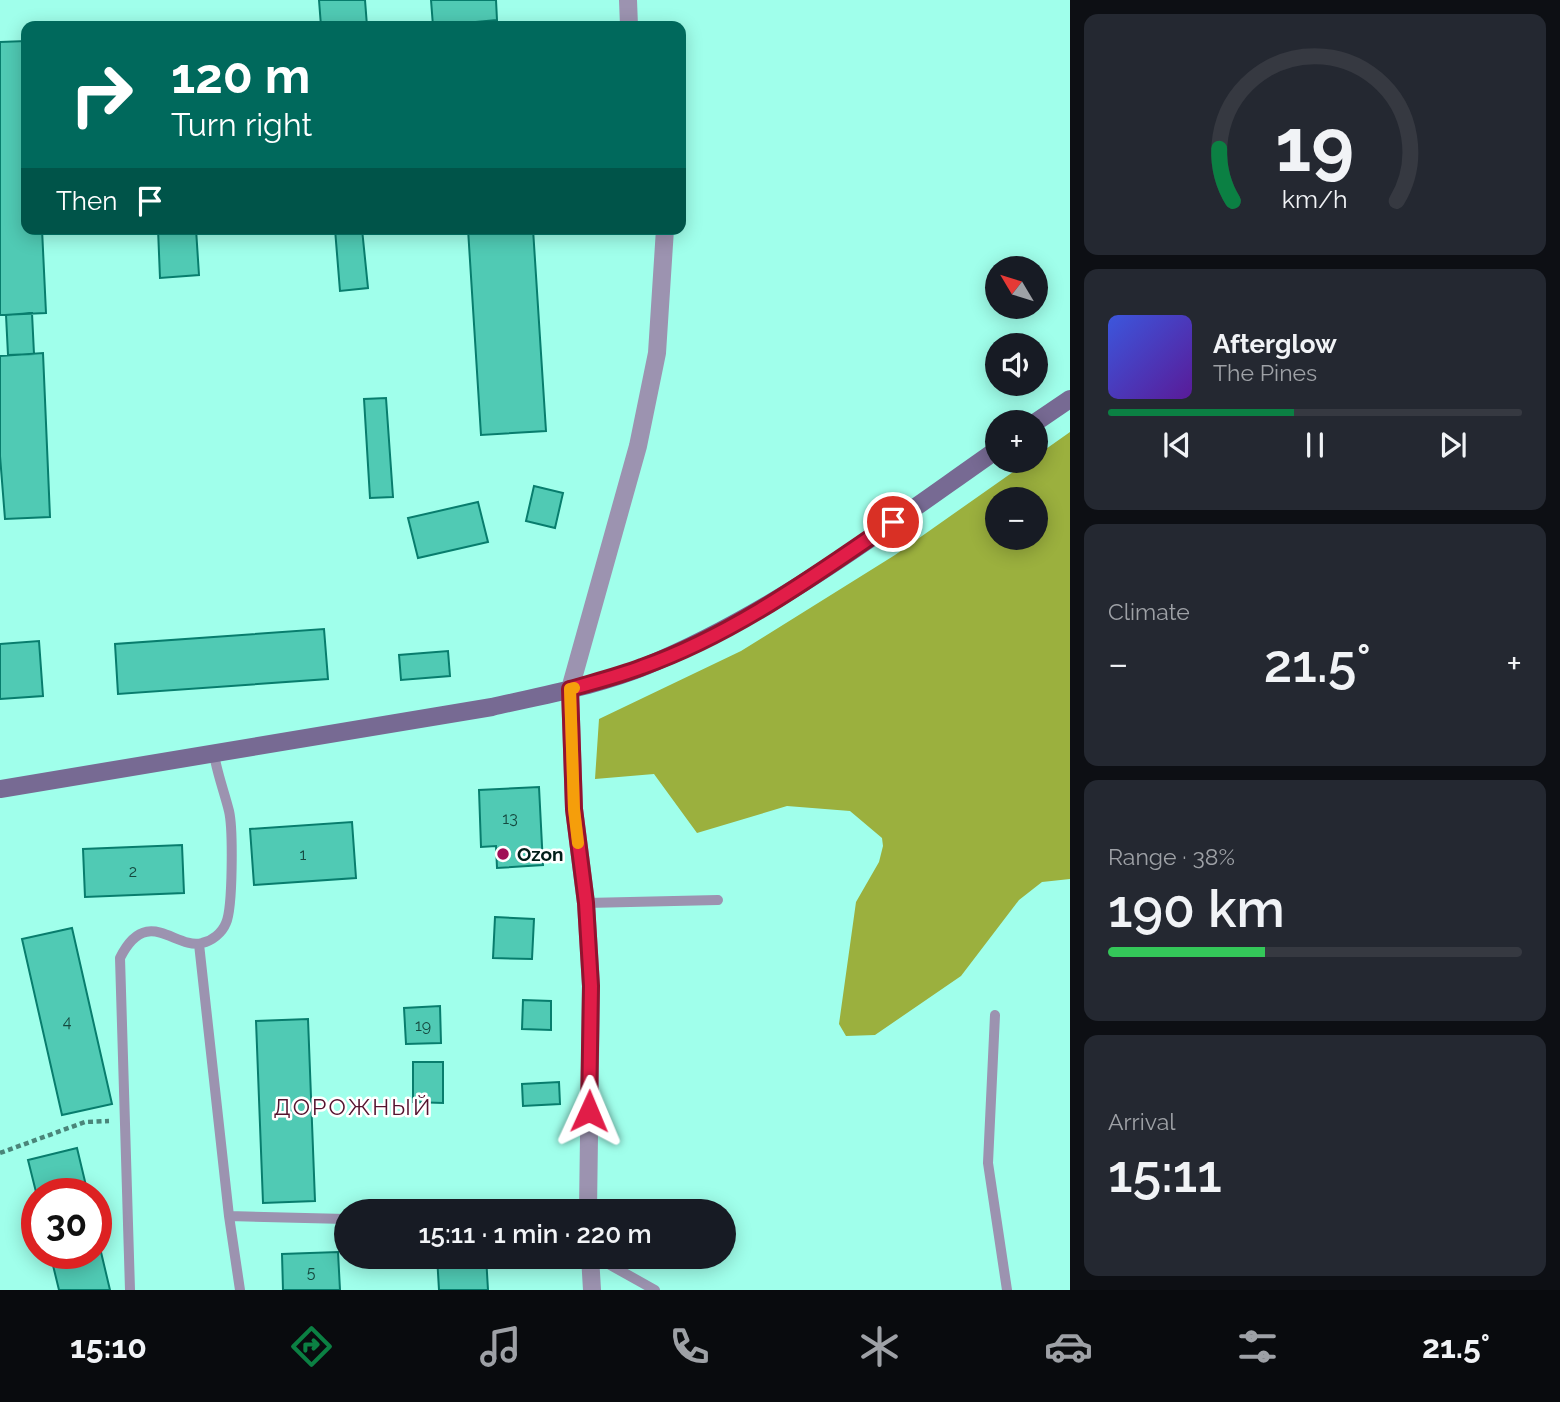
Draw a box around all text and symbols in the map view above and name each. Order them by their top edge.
text: 120 m [171,47,310,104]
icon: right [56,49,147,140]
text: 19 [1276,103,1354,188]
text: Turn right [171,106,312,143]
icon: arrive [131,182,169,220]
text: km/h [1282,183,1348,213]
text: Then [56,186,117,216]
north arrow [985,256,1048,318]
map controls [985,256,1048,550]
text: Afterglow [1213,329,1337,359]
button: sound [985,333,1048,396]
text: The Pines [1213,359,1317,386]
button: + [985,410,1048,473]
icon: previous [1158,426,1196,464]
icon: pause [1296,426,1334,464]
icon: next [1434,426,1472,464]
button: − [985,487,1048,550]
pin [863,492,923,552]
icon: arrive [874,503,912,541]
text: Climate [1108,598,1190,625]
text: 21.5° [1264,633,1371,694]
text: − [1108,641,1128,686]
text: + [1506,641,1522,686]
house number: 13 [502,809,518,828]
place label: Ozon [517,843,564,865]
text: Range · 38% [1108,843,1235,870]
house number: 1 [300,845,307,864]
marker: Ozon [495,846,511,862]
house number: 2 [129,862,137,881]
text: 190 km [1108,878,1285,939]
house number: 4 [63,1012,72,1031]
house number: 19 [415,1016,431,1035]
position arrow [552,1074,626,1148]
district label: ДОРОЖНЫЙ [274,1093,432,1120]
text: Arrival [1108,1108,1175,1135]
text: 15:11 [1108,1143,1222,1204]
speed limit sign: 30 [21,1178,112,1269]
text: 15:11 · 1 min · 220 m [418,1219,652,1249]
house number: 5 [307,1263,316,1282]
icon: directions [287,1322,336,1371]
icon: music [476,1322,525,1371]
icon: phone [665,1322,714,1371]
icon: climate [855,1322,904,1371]
icon: car [1044,1322,1093,1371]
icon: filters [1233,1322,1282,1371]
text: 15:10 [70,1328,147,1365]
text: 21.5° [1422,1328,1490,1365]

